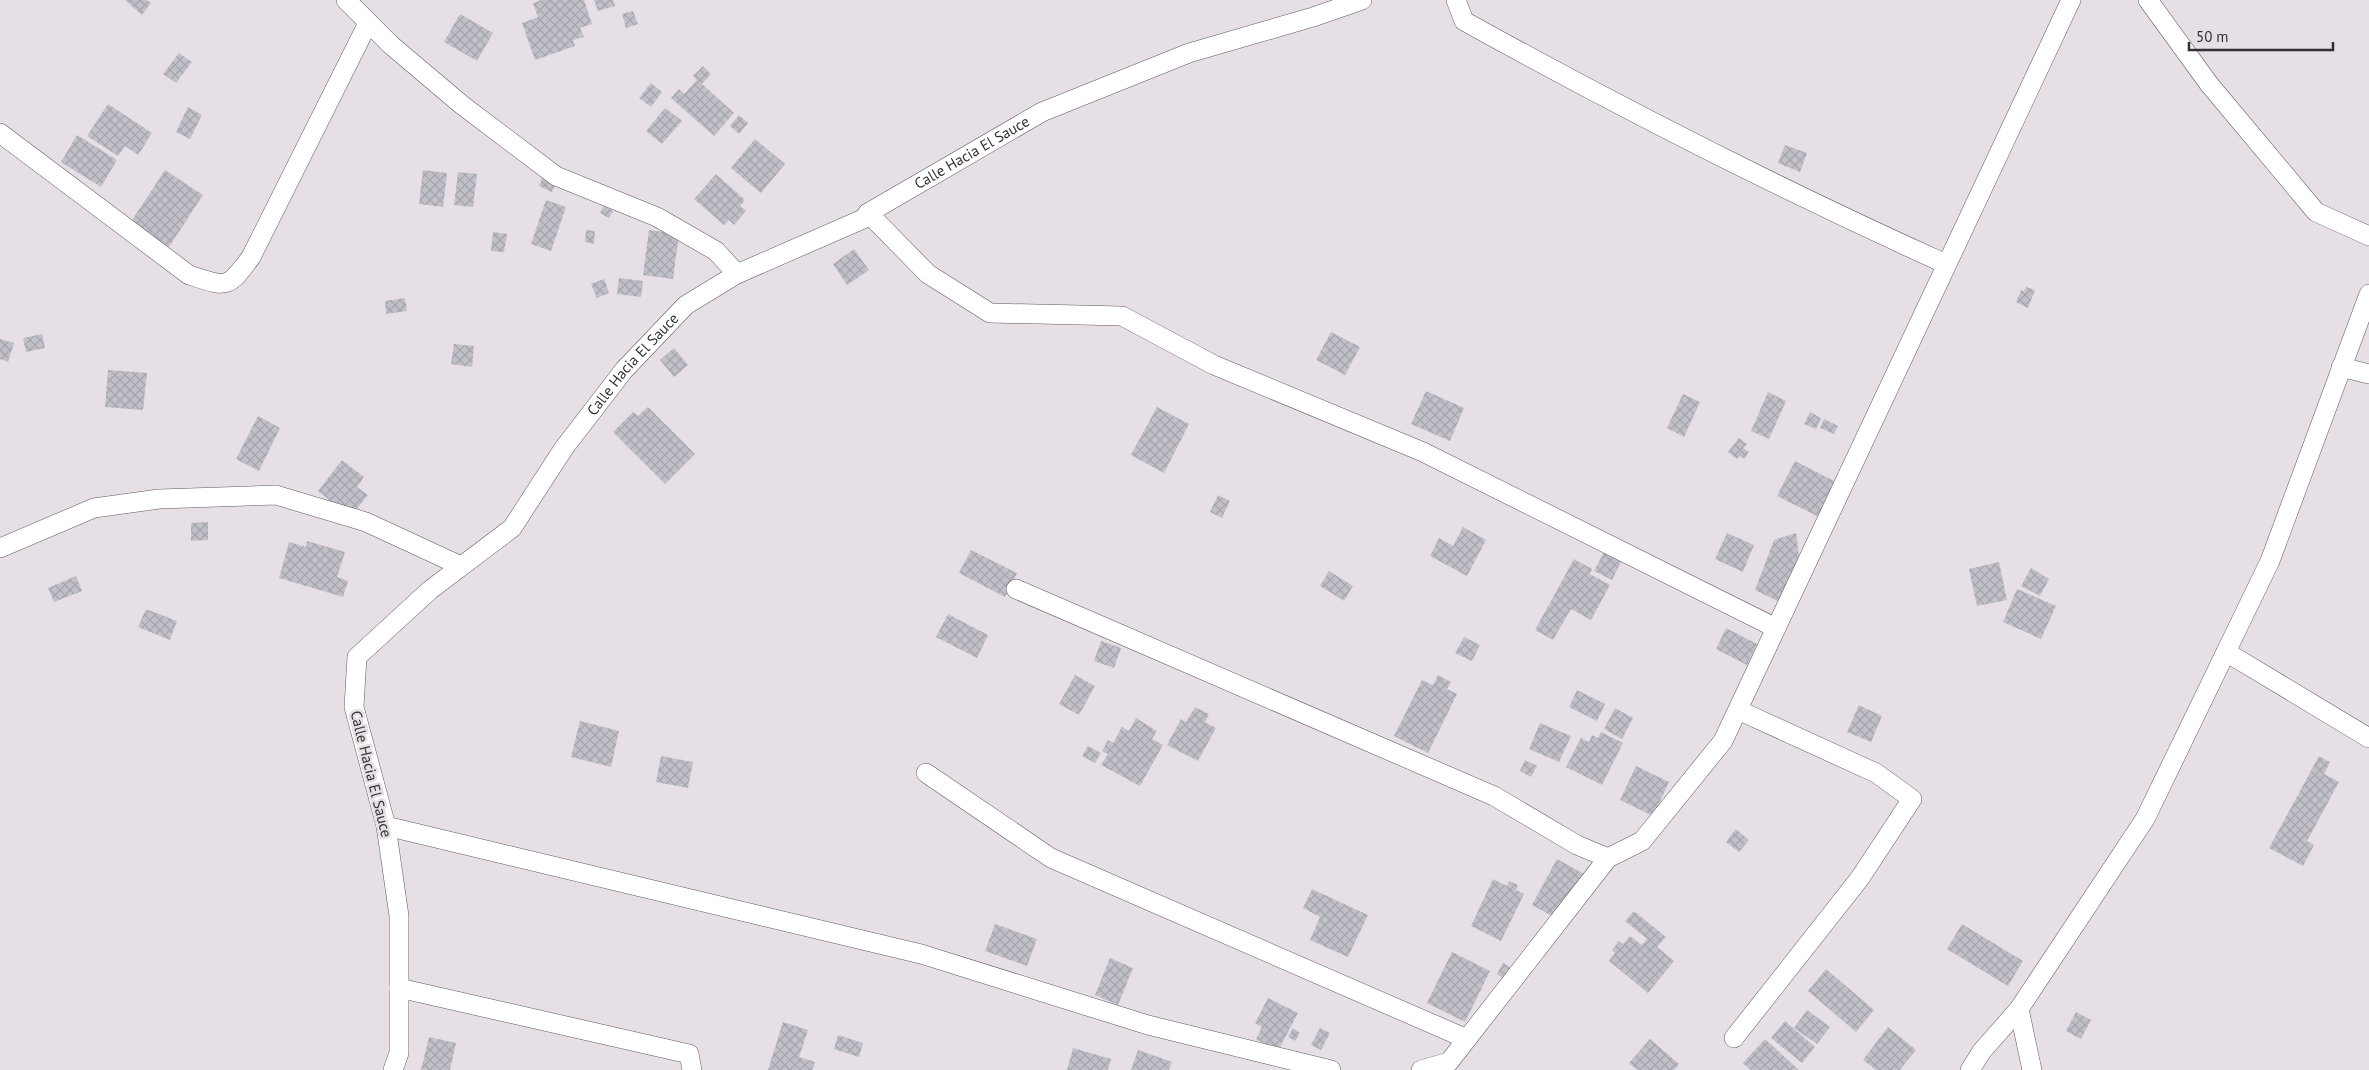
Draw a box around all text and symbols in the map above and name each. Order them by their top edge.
scale bar [2189,20,2333,52]
text: 50 m [2196,27,2229,46]
street label: Calle Hacia El Sauce [911,111,1033,193]
street label: Calle Hacia El Sauce [583,309,682,419]
street label: Calle Hacia El Sauce [347,709,396,839]

